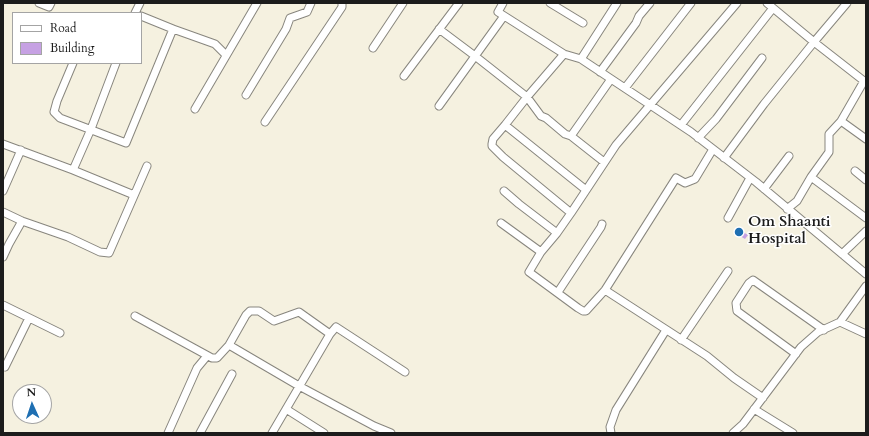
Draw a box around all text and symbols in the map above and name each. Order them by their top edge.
legend [12,12,142,64]
text: Road [50,20,76,36]
text: Building [50,40,94,56]
place label: Om Shaanti Hospital [748,214,831,249]
marker: Om Shaanti Hospital [733,226,745,238]
north arrow [12,384,52,424]
text: N [26,385,37,400]

